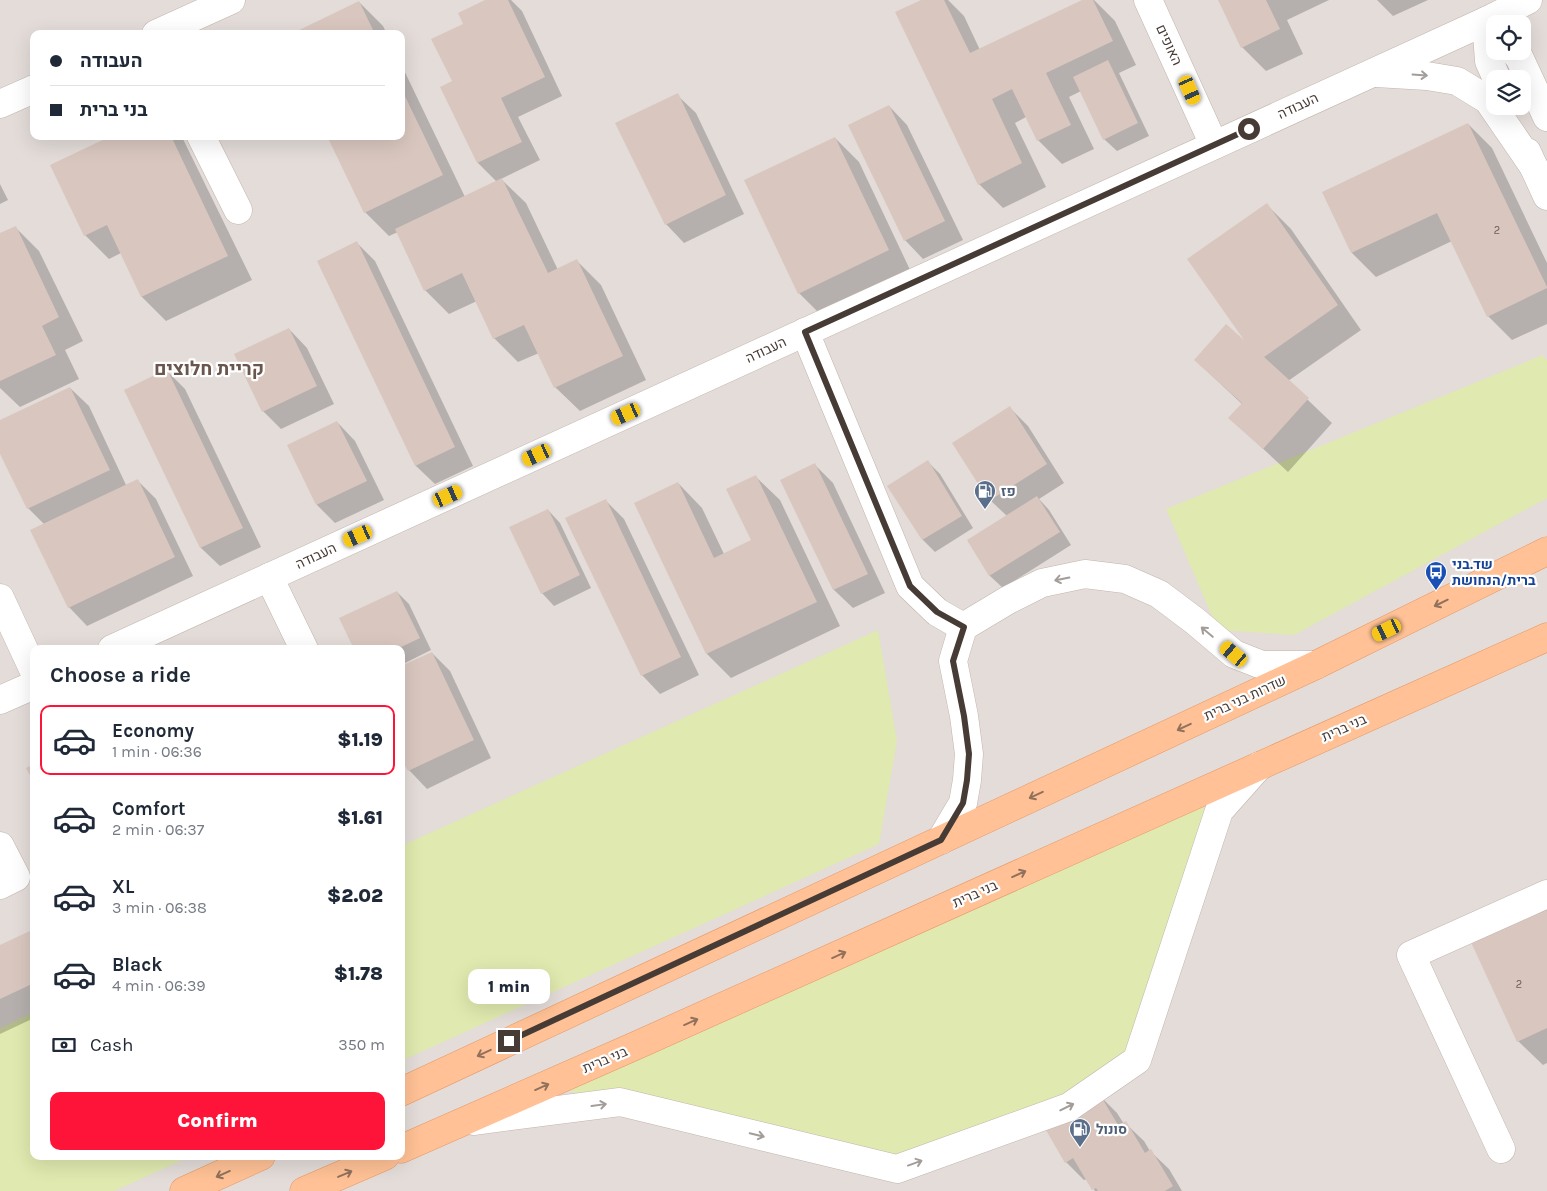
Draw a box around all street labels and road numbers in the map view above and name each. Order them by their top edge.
street label: האופים [1152,22,1186,68]
street label: העבודה [1275,89,1321,123]
street label: העבודה [743,333,789,367]
street label: העבודה [293,539,339,573]
street label: שדרות בני ברית [1201,672,1289,724]
street label: בני ברית [1319,710,1370,745]
street label: בני ברית [950,876,1001,911]
street label: בני ברית [580,1043,631,1077]

